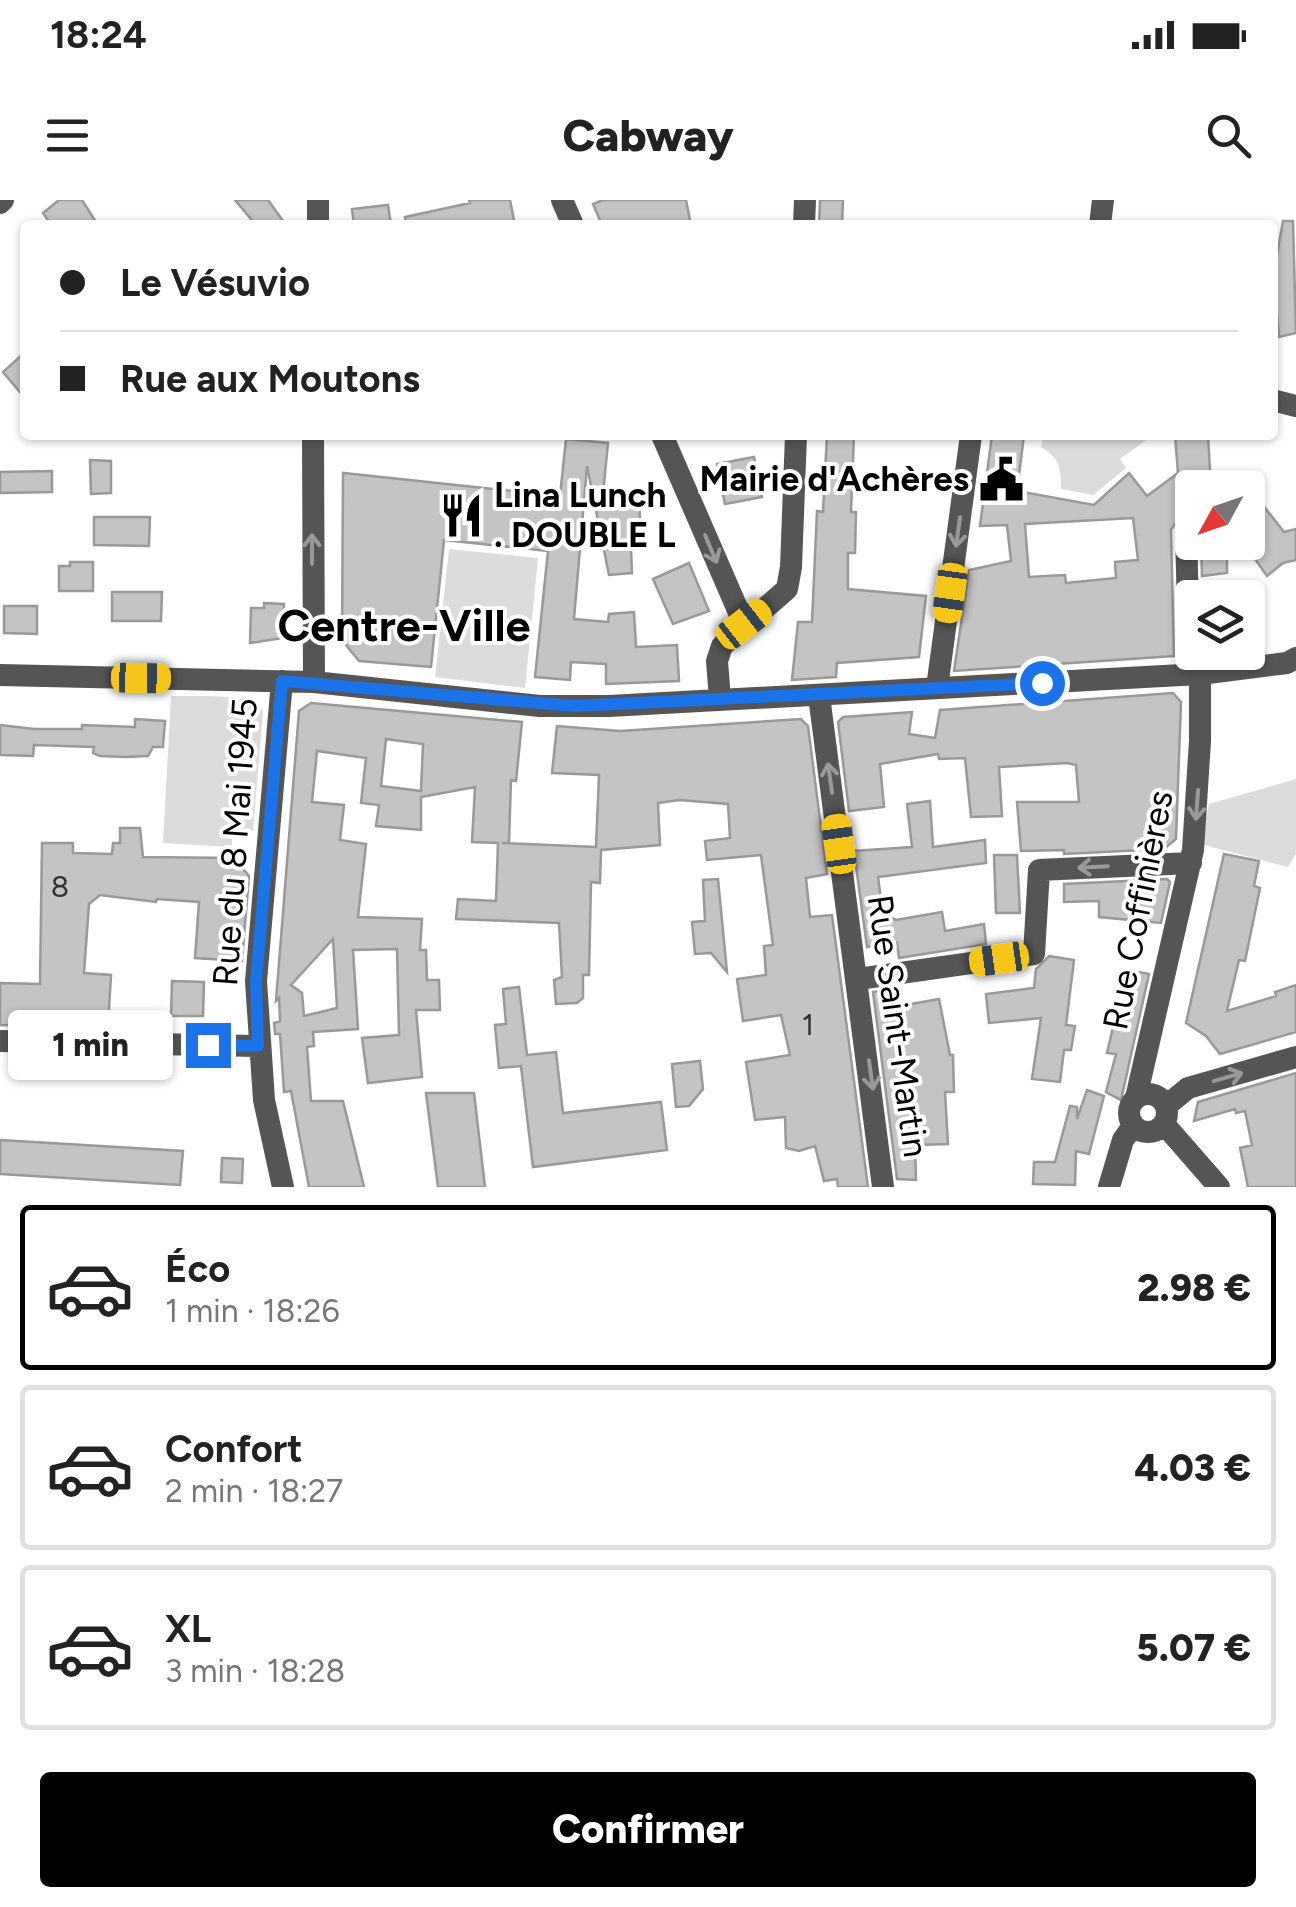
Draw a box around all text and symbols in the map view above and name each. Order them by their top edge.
text: 18:24 [50,12,147,58]
icon: menu [40,108,95,163]
text: Cabway [562,108,734,162]
icon: search [1201,108,1256,163]
text: Le Vésuvio [120,260,310,306]
text: Rue aux Moutons [120,356,420,402]
public building icon: Mairie d'Achères [978,455,1026,503]
place label: Mairie d'Achères [699,458,969,500]
north arrow [1175,470,1265,560]
map controls [1175,470,1265,670]
place label: Lina Lunch . DOUBLE L [494,474,676,556]
restaurant icon: Lina Lunch . DOUBLE L [437,491,485,539]
one-way arrow [949,515,967,547]
one-way arrow [703,533,721,564]
one-way arrow [303,534,322,566]
car [931,561,969,625]
button: layers [1175,580,1265,670]
car [711,594,777,654]
district label: Centre-Ville [278,598,531,652]
route start [1020,661,1065,706]
car [111,662,171,694]
street label: Rue du 8 Mai 1945 [204,697,266,987]
one-way arrow [820,763,839,795]
street label: Rue Coffinières [1094,787,1182,1033]
one-way arrow [1187,788,1206,820]
car [820,812,858,876]
one-way arrow [1078,858,1110,877]
house number: 8 [51,868,69,905]
street label: Rue Saint-Martin [859,892,937,1160]
car [967,940,1031,978]
house number: 1 [802,1006,814,1043]
callout: 1 min [8,1010,173,1080]
route end [186,1023,231,1068]
text: 1 min [52,1026,129,1064]
one-way arrow [862,1059,881,1091]
one-way arrow [1212,1067,1244,1085]
icon: car [45,1243,135,1333]
text: Éco [165,1246,230,1292]
text: 2.98 € [1137,1265,1251,1311]
text: 1 min · 18:26 [165,1292,340,1330]
icon: car [45,1423,135,1513]
text: Confort [165,1426,302,1472]
text: 4.03 € [1135,1445,1251,1491]
text: 2 min · 18:27 [165,1472,343,1510]
icon: car [45,1603,135,1693]
text: XL [165,1606,211,1652]
text: 5.07 € [1137,1625,1251,1671]
text: 3 min · 18:28 [165,1652,345,1690]
button: Confirmer [40,1772,1256,1887]

